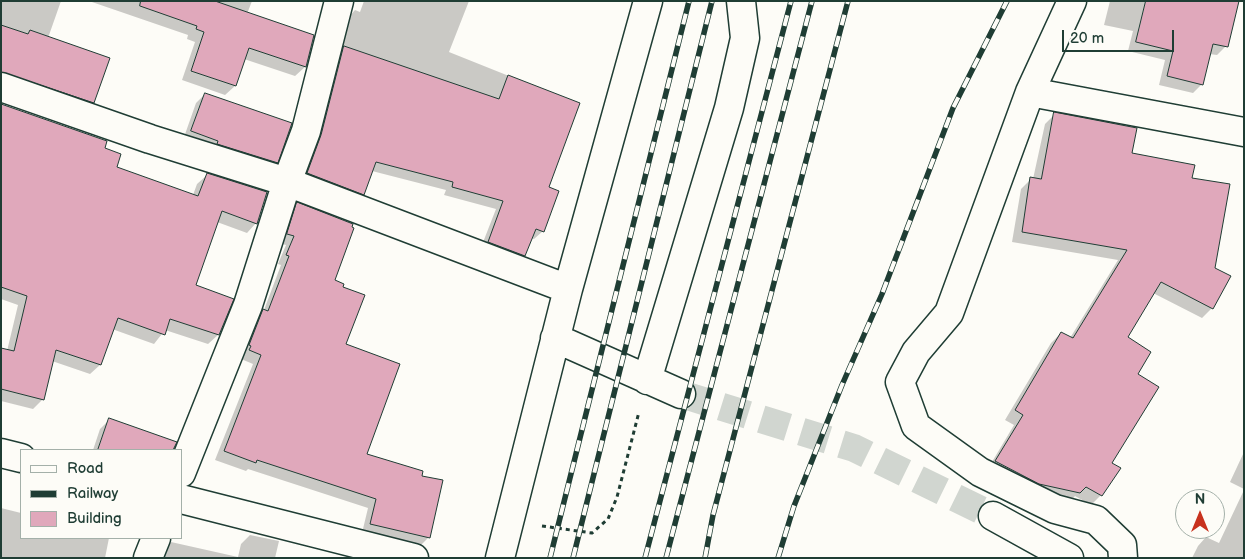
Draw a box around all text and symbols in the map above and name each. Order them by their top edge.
scale bar [1065,20,1178,52]
text: 20 m [1070,29,1104,48]
legend [20,449,182,539]
text: Road [67,459,103,478]
text: Railway [67,484,118,503]
north arrow [1175,489,1225,539]
text: N [1195,491,1205,508]
text: Building [67,509,122,528]

